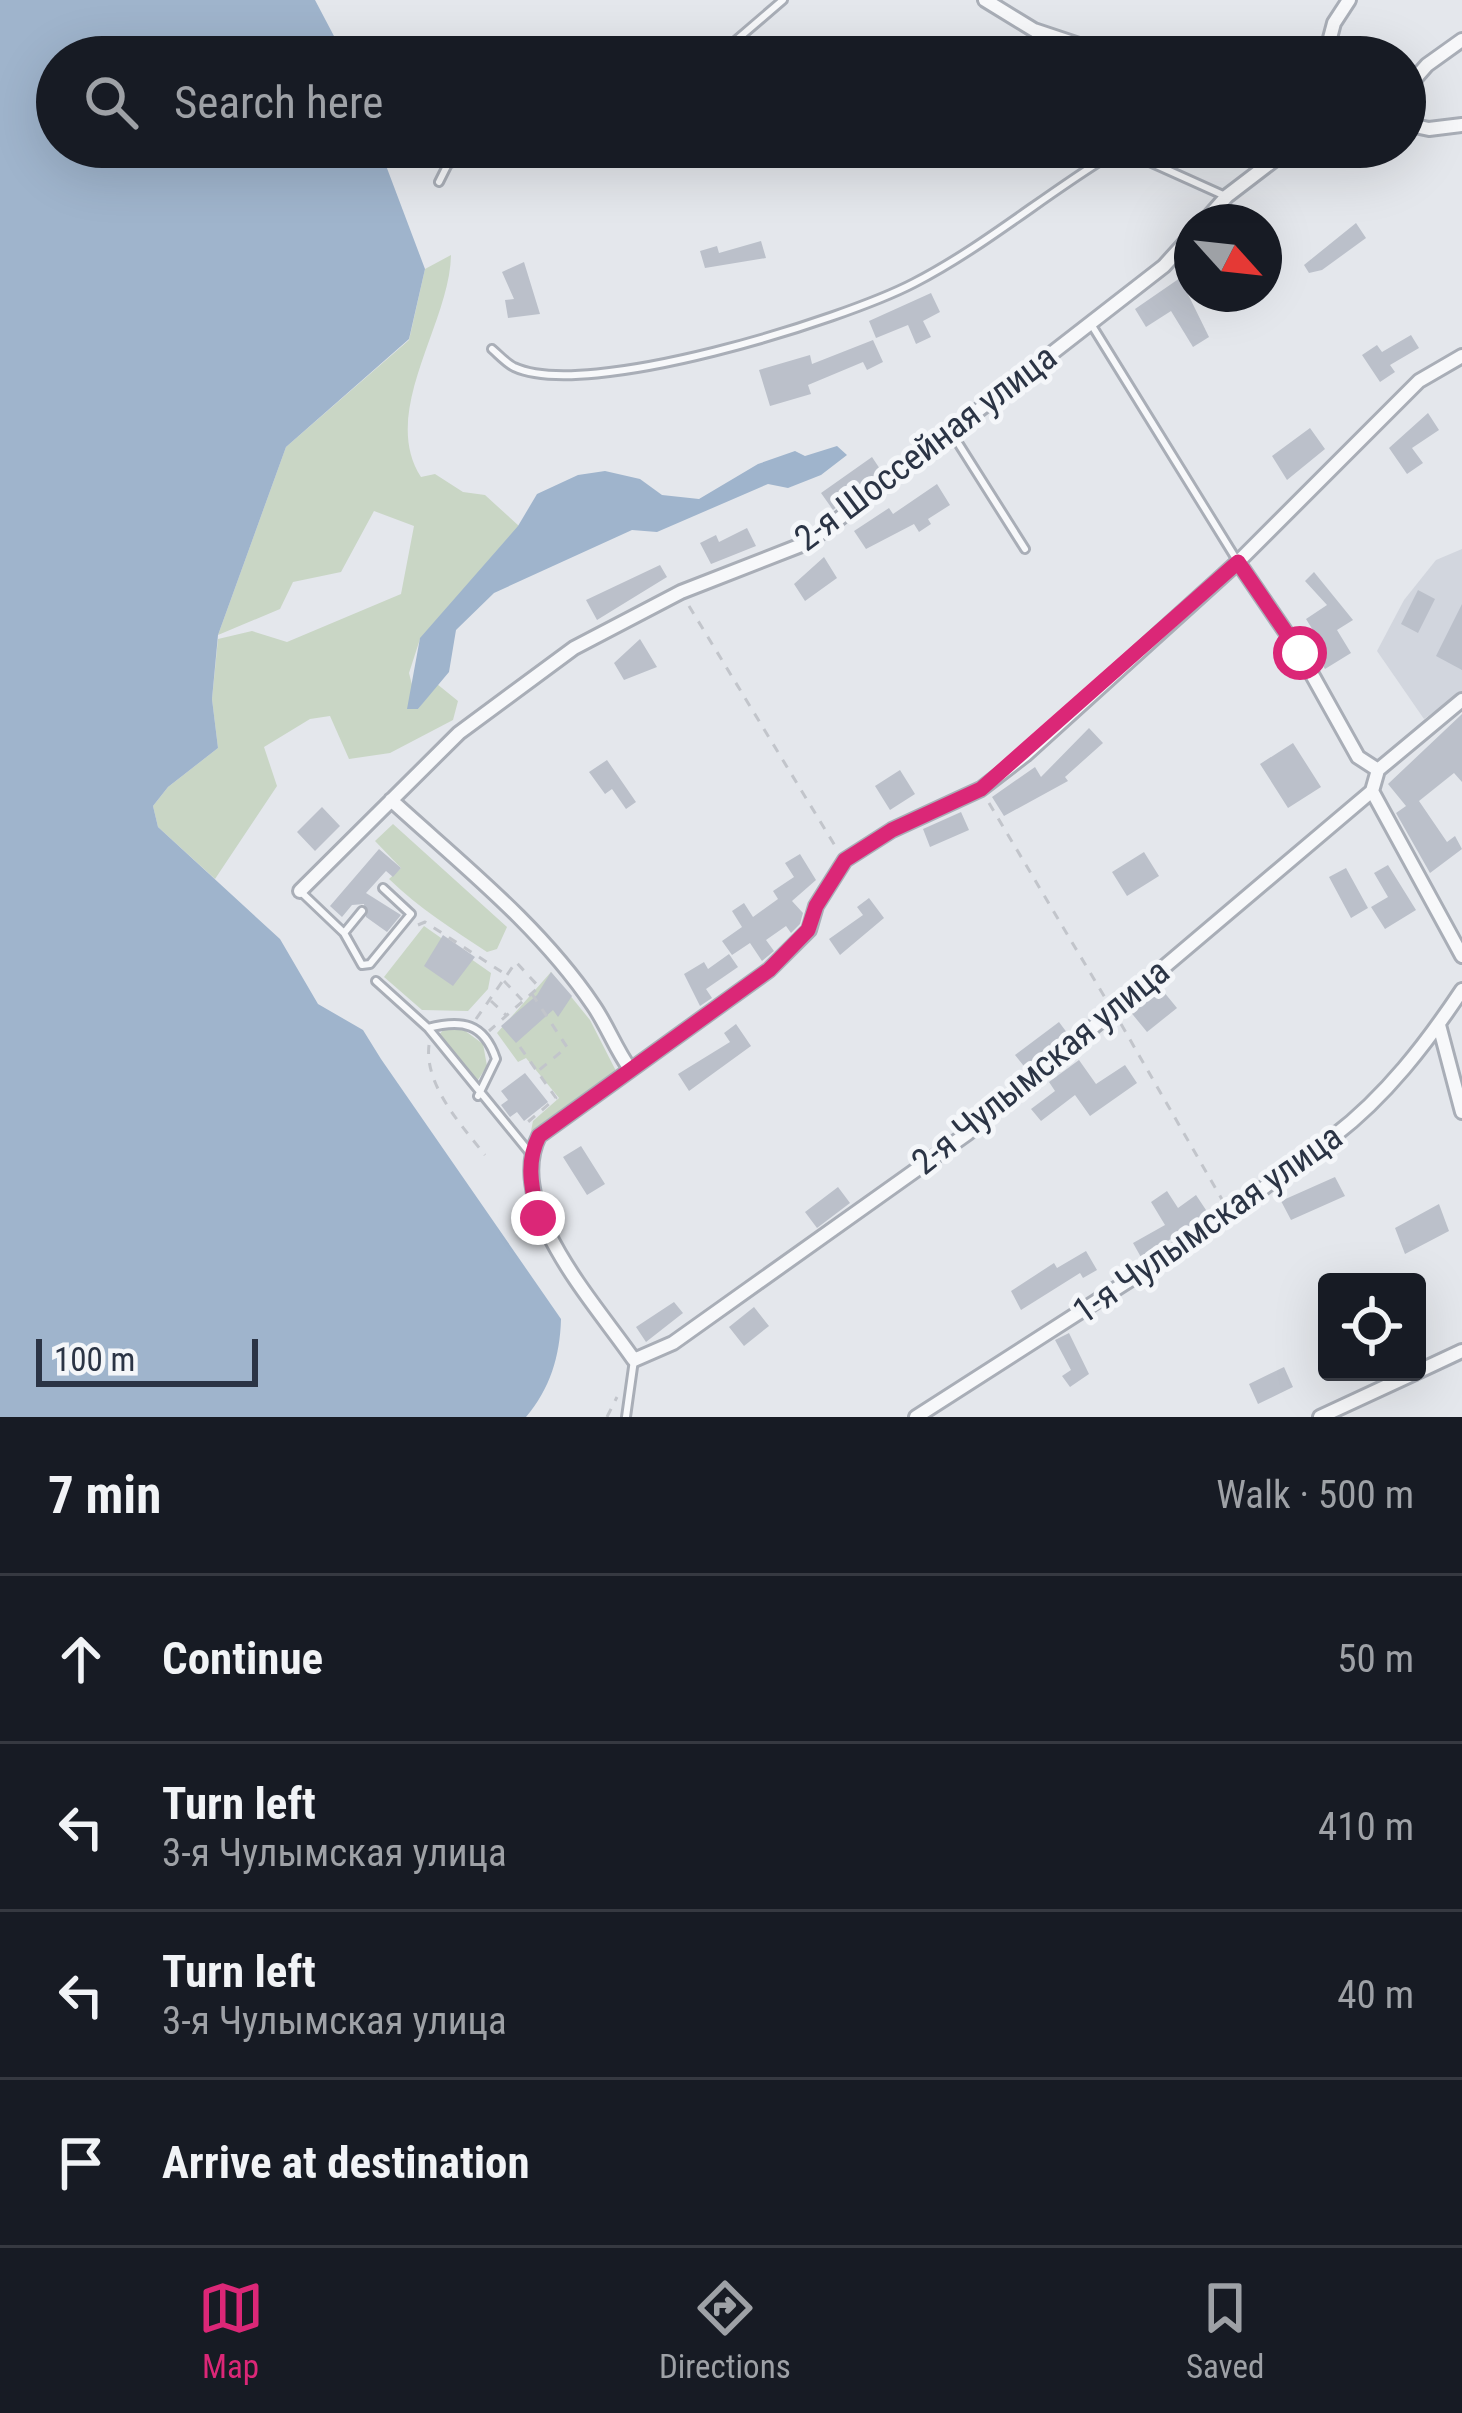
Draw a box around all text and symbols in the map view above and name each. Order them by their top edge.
search box [36,36,1426,168]
icon: search [78,69,144,135]
text: Search here [174,76,383,129]
north arrow [1174,204,1282,312]
street label: 2-я Шоссейная улица [787,336,1065,560]
route start [1273,626,1327,680]
street label: 2-я Чулымская улица [904,950,1178,1183]
street label: 1-я Чулымская улица [1065,1115,1350,1332]
route end [511,1191,565,1245]
map controls [1318,1273,1426,1381]
button: locate [1318,1273,1426,1381]
scale bar [36,1333,258,1386]
text: 100 m [54,1340,135,1379]
text: 7 min [48,1466,161,1525]
text: Walk · 500 m [1216,1472,1414,1518]
icon: ahead [48,1626,114,1692]
text: Continue [162,1632,323,1685]
text: 50 m [1337,1636,1414,1682]
text: Turn left [162,1777,316,1830]
icon: left [48,1794,114,1860]
text: 410 m [1318,1804,1414,1850]
text: 3-я Чулымская улица [162,1830,507,1876]
text: Turn left [162,1945,316,1998]
icon: left [48,1962,114,2028]
text: 40 m [1337,1972,1414,2018]
text: 3-я Чулымская улица [162,1998,507,2044]
icon: arrive [48,2130,114,2196]
text: Arrive at destination [162,2136,530,2189]
tab: Map [198,2275,264,2386]
tab: Directions [659,2275,791,2386]
tab: Saved [1186,2275,1264,2386]

